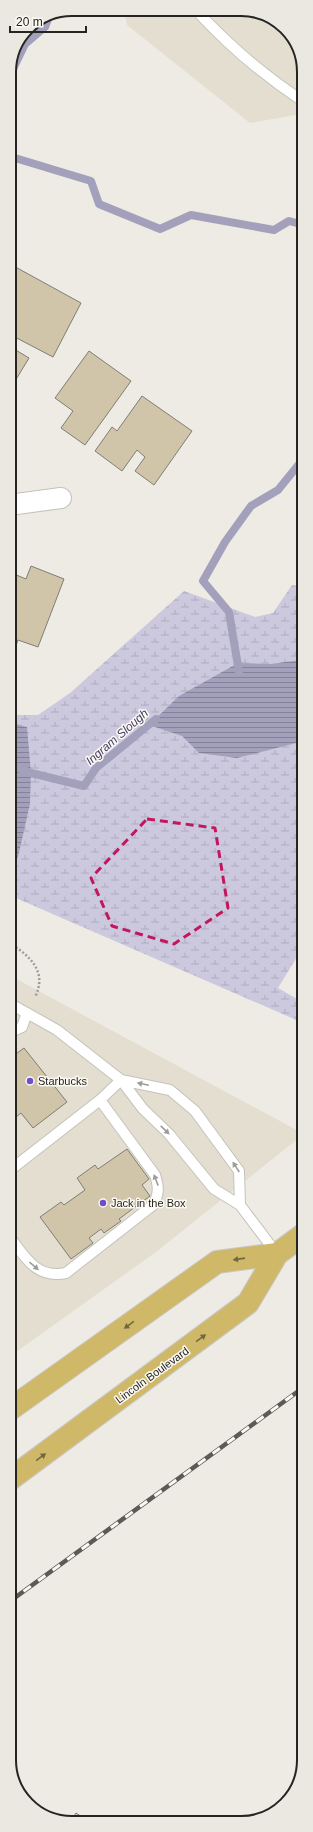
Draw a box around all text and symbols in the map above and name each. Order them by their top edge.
scale bar [10,8,86,34]
text: 20 m [16,15,43,29]
water label: Ingram Slough [83,706,151,768]
place label: Starbucks [38,1075,87,1087]
marker: Starbucks [25,1076,35,1086]
one-way arrow [136,1081,149,1087]
one-way arrow [160,1125,170,1135]
one-way arrow [232,1161,239,1173]
one-way arrow [153,1173,159,1185]
place label: Jack in the Box [111,1197,186,1209]
marker: Jack in the Box [98,1198,108,1208]
one-way arrow [233,1256,245,1262]
one-way arrow [29,1261,39,1270]
one-way arrow [124,1321,134,1329]
one-way arrow [196,1334,207,1342]
street label: Lincoln Boulevard [113,1344,191,1406]
one-way arrow [35,1453,46,1461]

